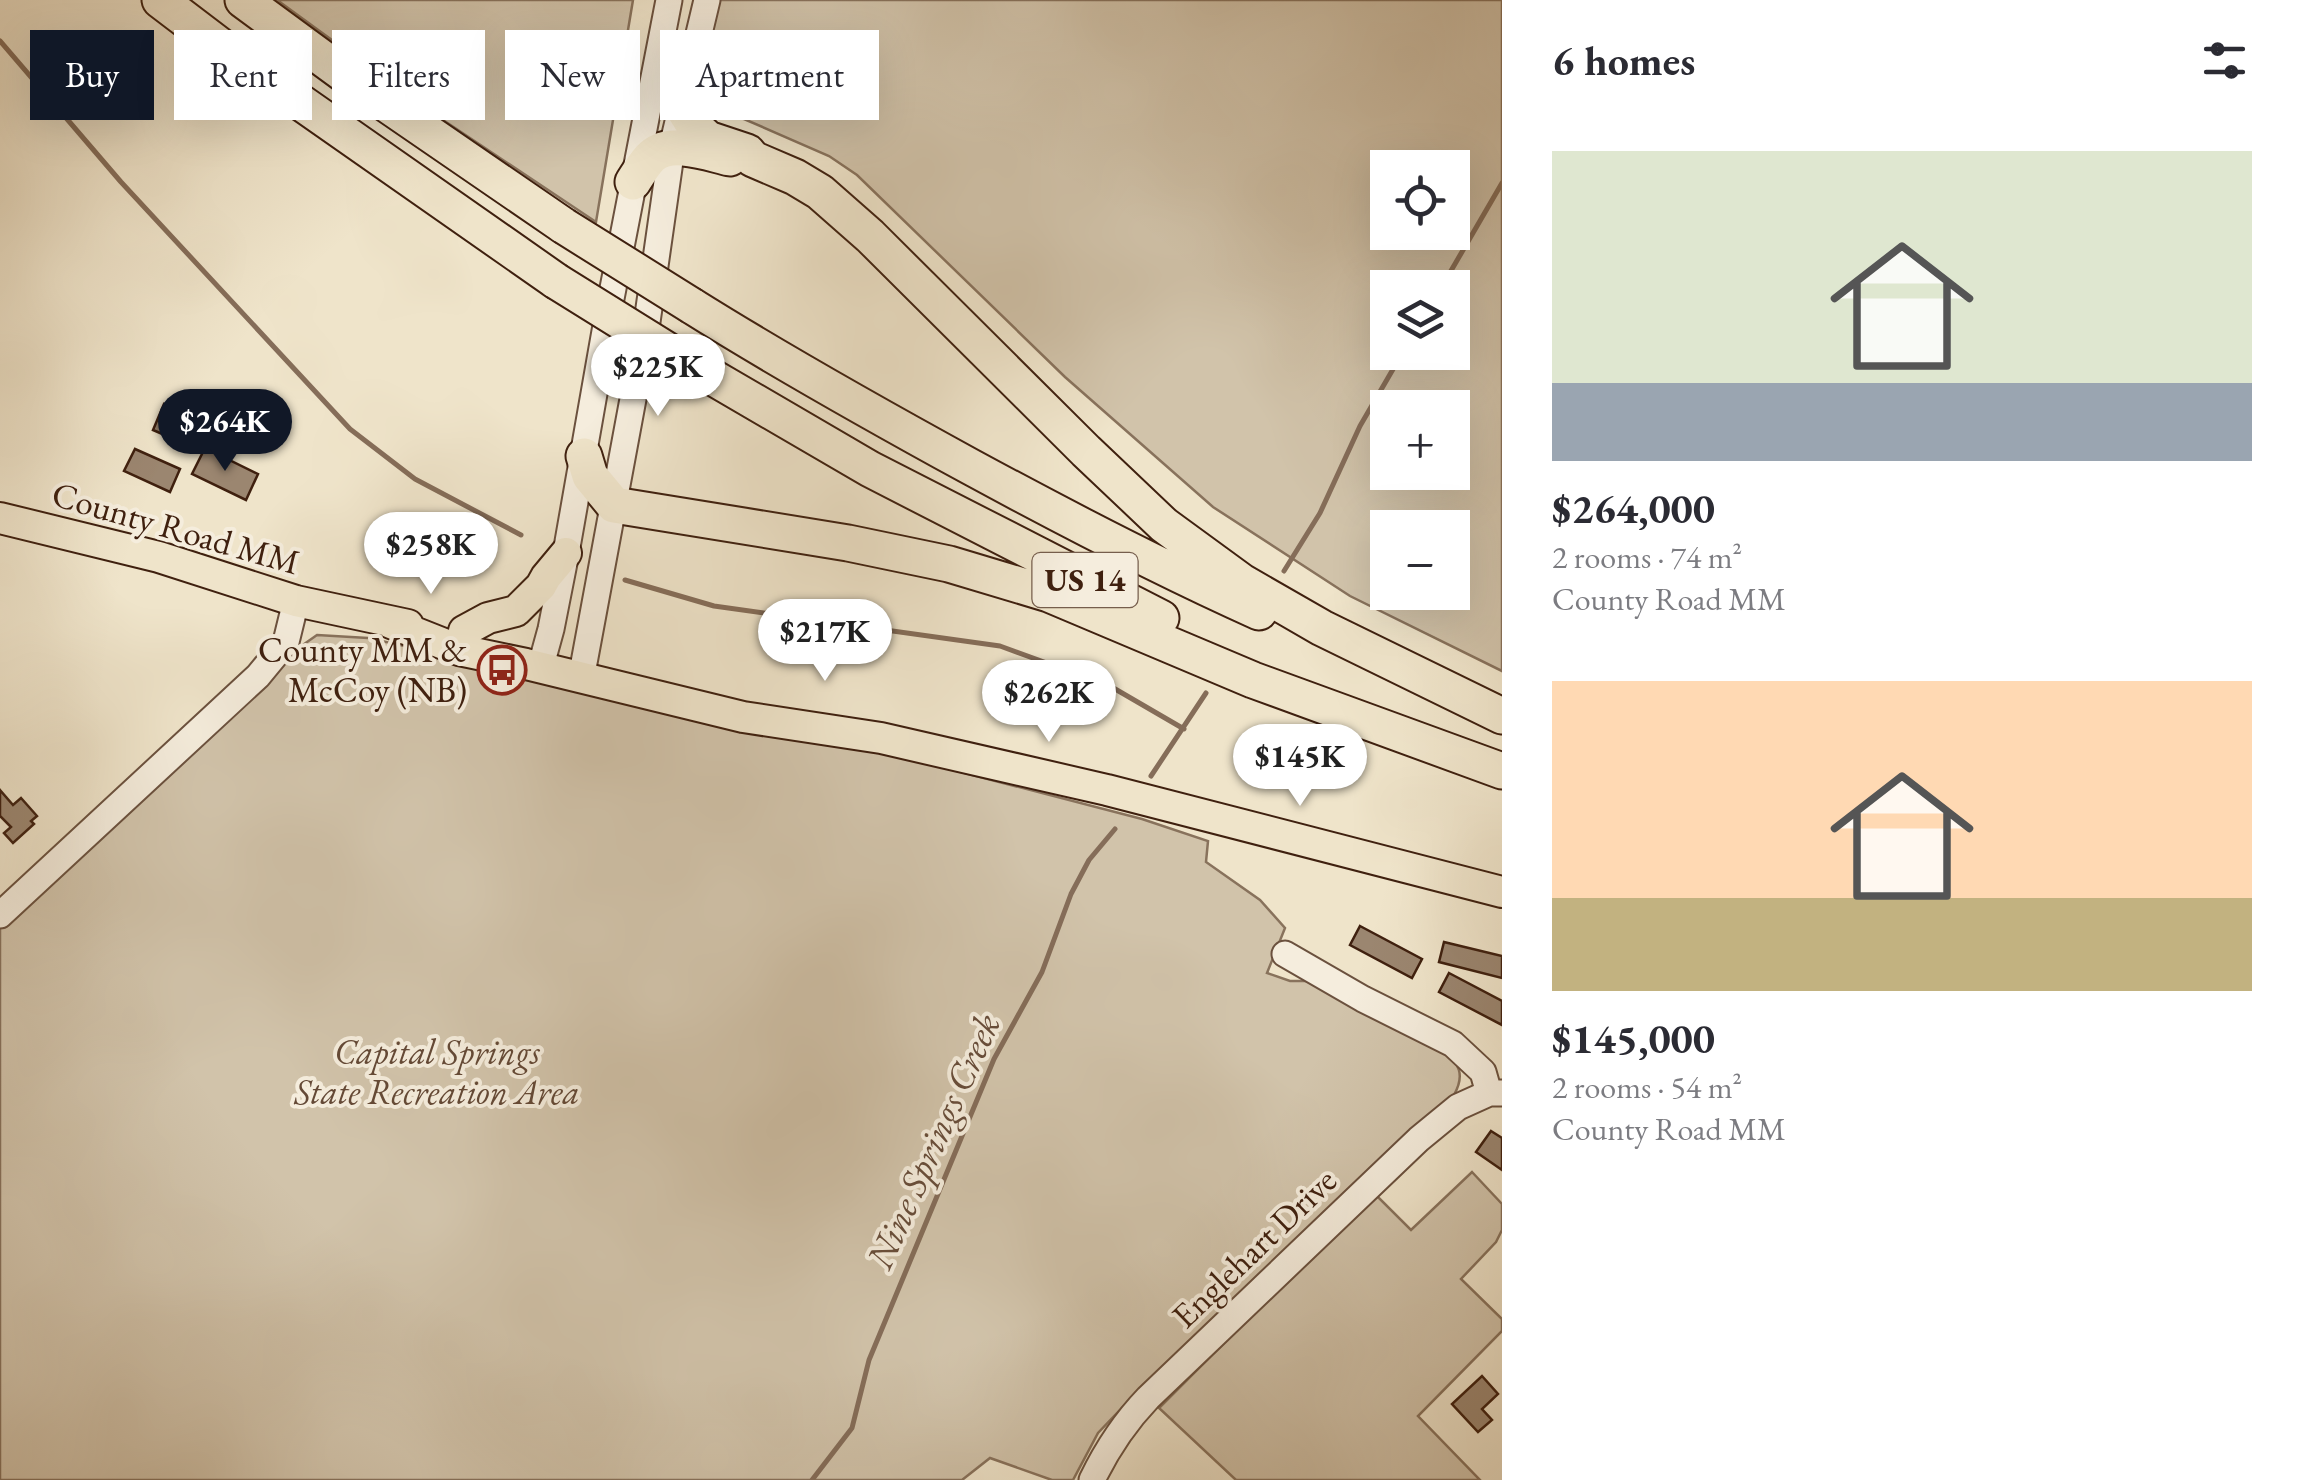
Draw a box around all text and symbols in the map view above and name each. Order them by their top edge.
chip: Buy [30,30,154,120]
chip: Rent [174,30,312,120]
chip: Filters [332,30,485,120]
chip: New [505,30,640,120]
chip: Apartment [660,30,879,120]
text: 6 homes [1552,33,1695,88]
icon: filters [2197,33,2252,88]
map controls [1370,150,1470,610]
button: locate [1370,150,1470,250]
icon: home [1812,216,1992,396]
button: layers [1370,270,1470,370]
pin: $225K [588,334,728,419]
text: $225K [613,345,703,387]
pin: $264K [155,389,295,474]
button: + [1370,390,1470,490]
text: $264K [180,400,270,442]
street label: County Road MM [47,471,305,584]
text: $264,000 [1552,481,1715,536]
button: − [1370,510,1470,610]
pin: $258K [361,512,501,597]
text: $258K [386,523,476,565]
text: 2 rooms · 74 m² [1552,536,1742,578]
road number: US 14 [1032,553,1138,607]
text: County Road MM [1552,578,1786,620]
pin: $217K [755,599,895,684]
text: $217K [780,610,870,652]
place label: County MM & McCoy (NB) [258,627,467,712]
bus stop icon: County MM & McCoy (NB) [476,644,528,696]
pin: $262K [979,660,1119,745]
text: $262K [1004,671,1094,713]
pin: $145K [1230,724,1370,809]
text: $145K [1255,735,1345,777]
icon: home [1812,746,1992,926]
water label: Nine Springs Creek [854,1005,1011,1277]
text: $145,000 [1552,1011,1715,1066]
park label: Capital Springs State Recreation Area [293,1029,580,1114]
text: 2 rooms · 54 m² [1552,1066,1742,1108]
text: County Road MM [1552,1108,1786,1150]
street label: Englehart Drive [1162,1158,1346,1337]

